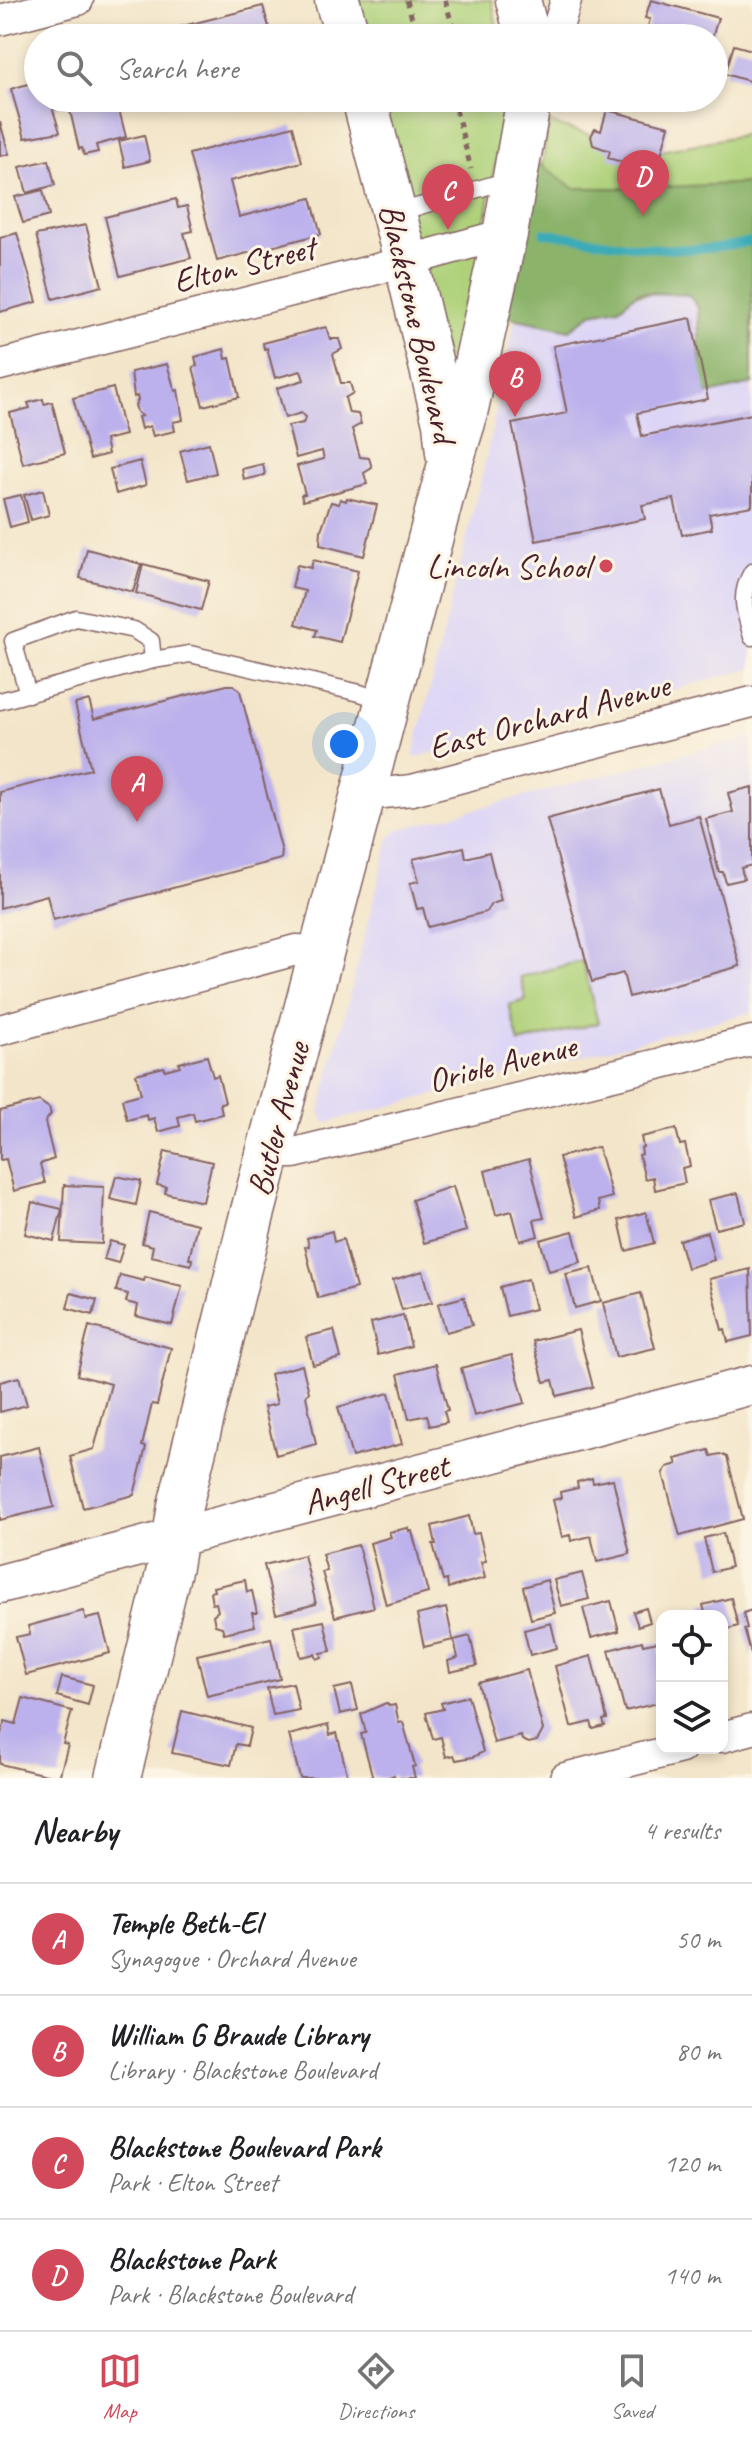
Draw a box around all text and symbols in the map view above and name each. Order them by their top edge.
search box [24,24,728,112]
icon: search [52,46,96,90]
text: Search here [116,49,238,87]
pin: D [617,150,669,216]
pin: C [422,164,474,230]
street label: Blackstone Boulevard [370,200,467,451]
street label: Elton Street [169,225,324,302]
pin: B [489,351,541,417]
place label: Lincoln School [427,545,596,588]
marker: Lincoln School [597,557,615,575]
street label: East Orchard Avenue [424,662,677,769]
your location [324,724,364,764]
pin: A [111,756,163,822]
street label: Oriole Avenue [424,1023,582,1102]
street label: Butler Avenue [237,1036,320,1200]
street label: Angell Street [299,1443,457,1524]
map controls [656,1610,728,1754]
button: locate [656,1610,728,1682]
button: layers [656,1682,728,1754]
text: Nearby [32,1809,118,1852]
text: 4 results [644,1814,720,1847]
text: Temple Beth-El [108,1904,261,1942]
text: A [51,1923,65,1956]
text: 50 m [676,1923,720,1956]
text: Synagogue · Orchard Avenue [108,1942,356,1975]
text: William G Braude Library [108,2016,368,2054]
text: B [51,2035,65,2068]
text: 80 m [676,2035,720,2068]
text: Library · Blackstone Boulevard [108,2054,377,2087]
text: Blackstone Boulevard Park [108,2128,380,2166]
text: C [52,2147,64,2180]
text: 120 m [664,2147,720,2180]
text: Park · Elton Street [108,2166,277,2199]
text: Blackstone Park [108,2240,275,2278]
text: D [50,2259,66,2292]
text: 140 m [664,2259,720,2292]
text: Park · Blackstone Boulevard [108,2278,353,2311]
tab: Map [98,2349,142,2425]
tab: Directions [338,2349,414,2425]
tab: Saved [610,2349,654,2425]

